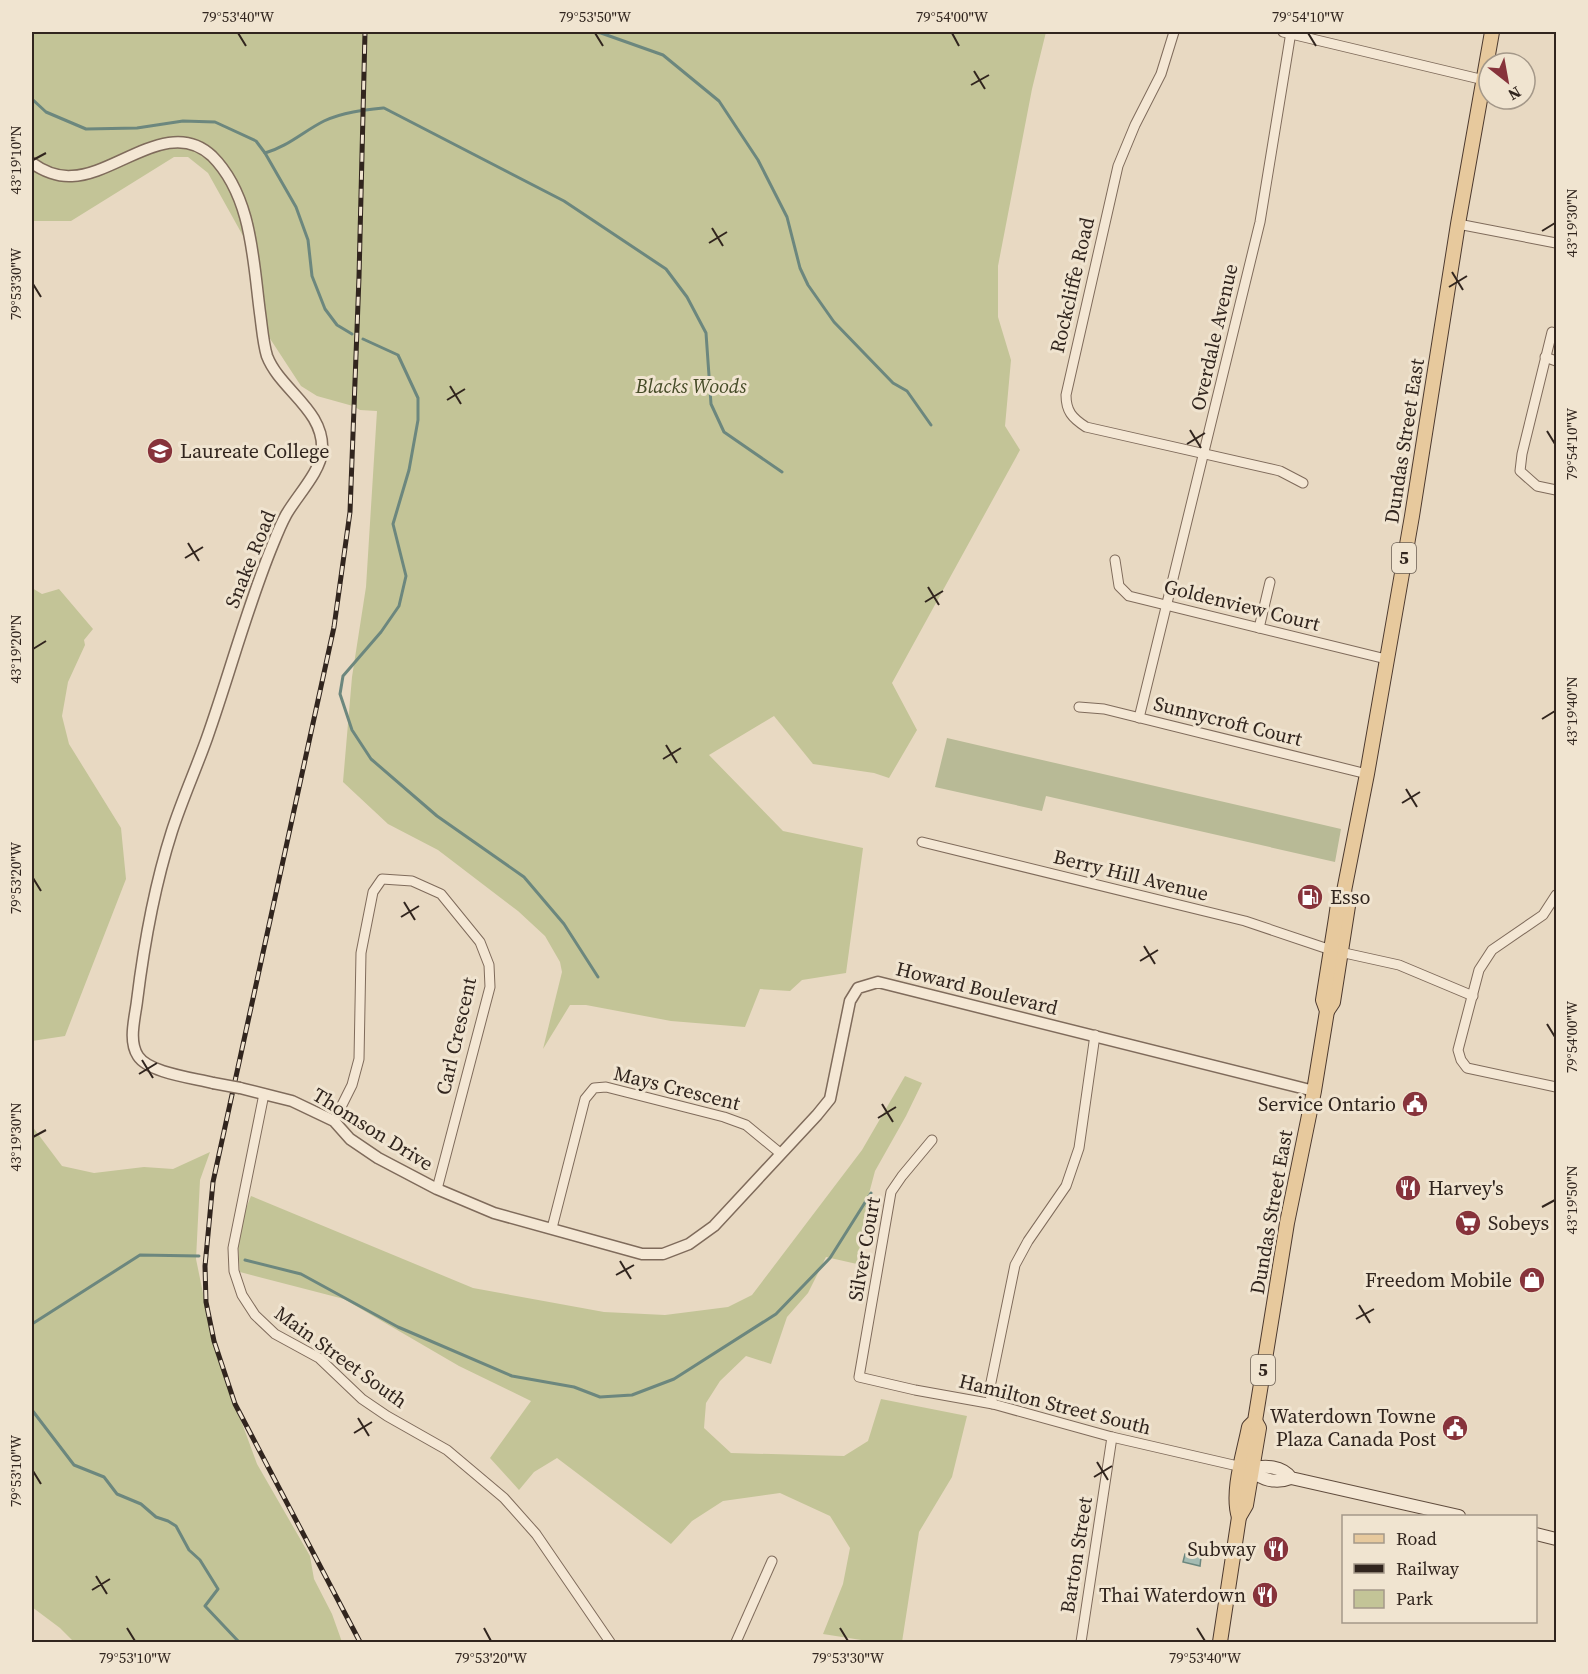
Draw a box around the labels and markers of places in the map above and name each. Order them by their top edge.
school or university icon: Laureate College [145,436,175,466]
place label: Laureate College [180,437,329,465]
fuel station icon: Esso [1295,882,1325,912]
place label: Esso [1330,883,1370,911]
public building icon: Service Ontario [1400,1089,1430,1119]
place label: Service Ontario [1258,1090,1396,1118]
restaurant icon: Harvey's [1393,1173,1423,1203]
place label: Harvey's [1428,1174,1504,1202]
supermarket icon: Sobeys [1453,1208,1483,1238]
place label: Sobeys [1488,1209,1549,1237]
shop icon: Freedom Mobile [1517,1265,1547,1295]
place label: Freedom Mobile [1365,1266,1512,1294]
place label: Waterdown Towne Plaza Canada Post [1270,1402,1436,1453]
public building icon: Waterdown Towne Plaza Canada Post [1440,1413,1470,1443]
restaurant icon: Subway [1261,1534,1291,1564]
place label: Subway [1188,1535,1257,1563]
restaurant icon: Thai Waterdown [1250,1580,1280,1610]
place label: Thai Waterdown [1099,1581,1246,1609]

